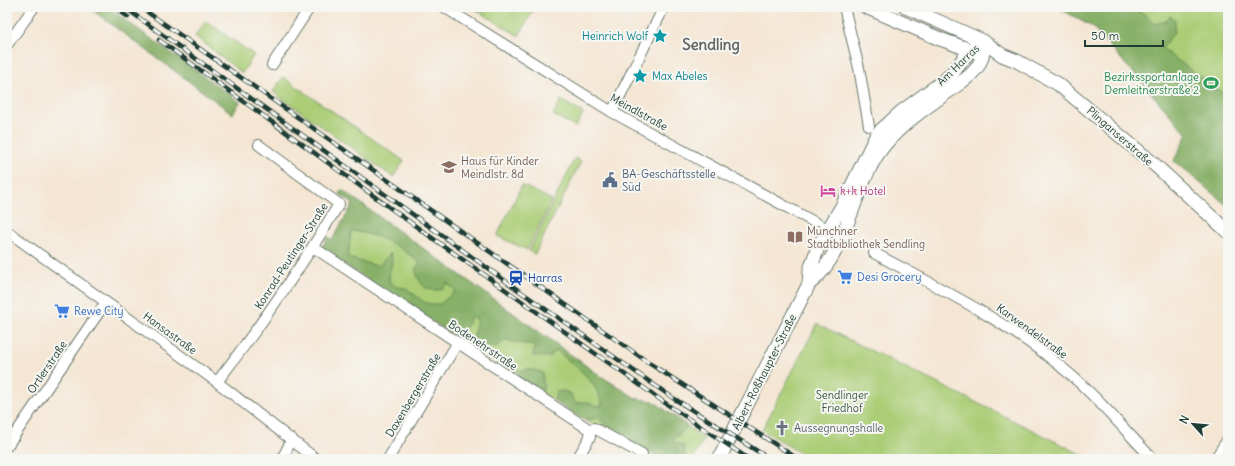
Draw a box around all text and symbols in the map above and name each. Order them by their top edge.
scale bar [1085,22,1163,48]
place icon: Heinrich Wolf [651,27,669,45]
text: 50 m [1091,28,1120,43]
place label: Heinrich Wolf [582,29,648,43]
district label: Sendling [682,35,740,55]
street label: Am Harras [934,41,982,89]
place icon: Max Abeles [631,67,649,85]
place label: Max Abeles [652,69,708,83]
place label: Bezirkssportanlage Demleitnerstraße 2 [1104,70,1199,97]
sports icon: Bezirkssportanlage Demleitnerstraße 2 [1202,74,1220,92]
street label: Meindlstraße [608,90,670,134]
street label: Plinganserstraße [1084,103,1156,169]
place label: Haus für Kinder Meindlstr. 8d [461,154,539,181]
school or university icon: Haus für Kinder Meindlstr. 8d [440,158,458,176]
place label: BA-Geschäftsstelle Süd [622,167,716,194]
public building icon: BA-Geschäftsstelle Süd [601,171,619,189]
hotel icon: k+k Hotel [819,182,837,200]
place label: k+k Hotel [840,184,886,198]
street label: Konrad-Peutinger-Straße [251,200,331,312]
place label: Münchner Stadtbibliothek Sendling [807,224,925,251]
library icon: Münchner Stadtbibliothek Sendling [786,228,804,246]
supermarket icon: Desi Grocery [836,268,854,286]
station icon: Harras [507,269,525,287]
place label: Desi Grocery [857,270,921,284]
place label: Harras [528,271,562,285]
street label: Karwendelstraße [994,300,1070,362]
supermarket icon: Rewe City [53,302,71,320]
place label: Rewe City [74,304,124,318]
street label: Hansastraße [140,309,200,357]
street label: Albert-Roßhaupter-Straße [729,312,799,432]
street label: Bodenehrstraße [446,317,520,373]
street label: Ortlerstraße [24,338,70,396]
street label: Daxenbergerstraße [382,350,444,440]
park label: Sendlinger Friedhof [816,388,869,415]
north arrow [1173,404,1213,444]
text: N [1176,413,1192,426]
church icon: Aussegnungshalle [773,419,791,437]
place label: Aussegnungshalle [794,421,883,435]

